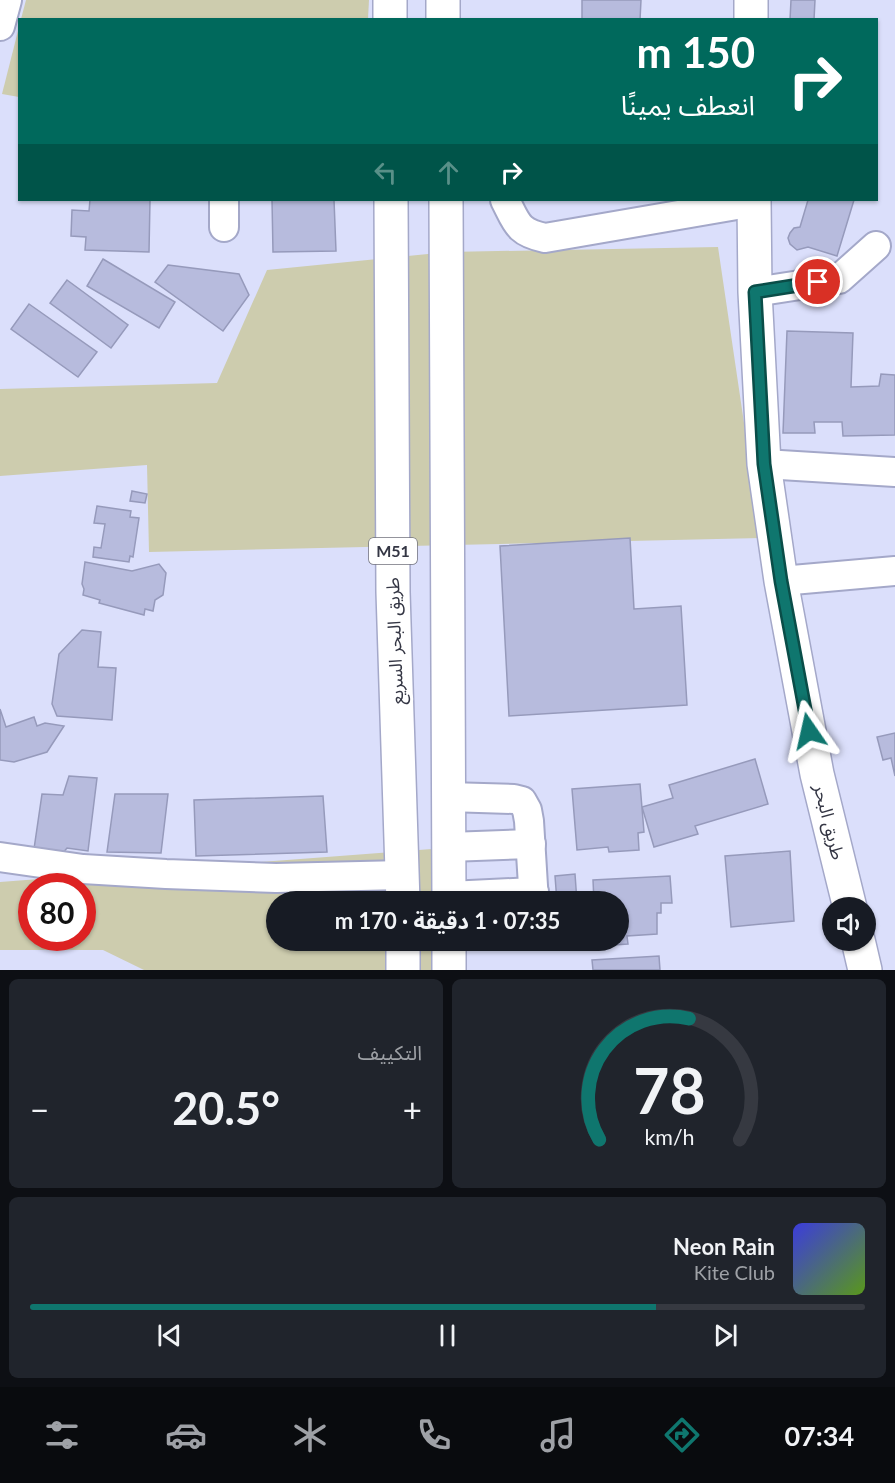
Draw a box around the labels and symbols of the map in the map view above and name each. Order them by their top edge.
pin [792,256,843,307]
road number: M51 [369,538,417,564]
street label: طريق البحر السريع [381,577,411,705]
position arrow [777,699,841,763]
street label: طريق البحر [809,781,850,862]
speed limit sign: 80 [18,873,96,951]

